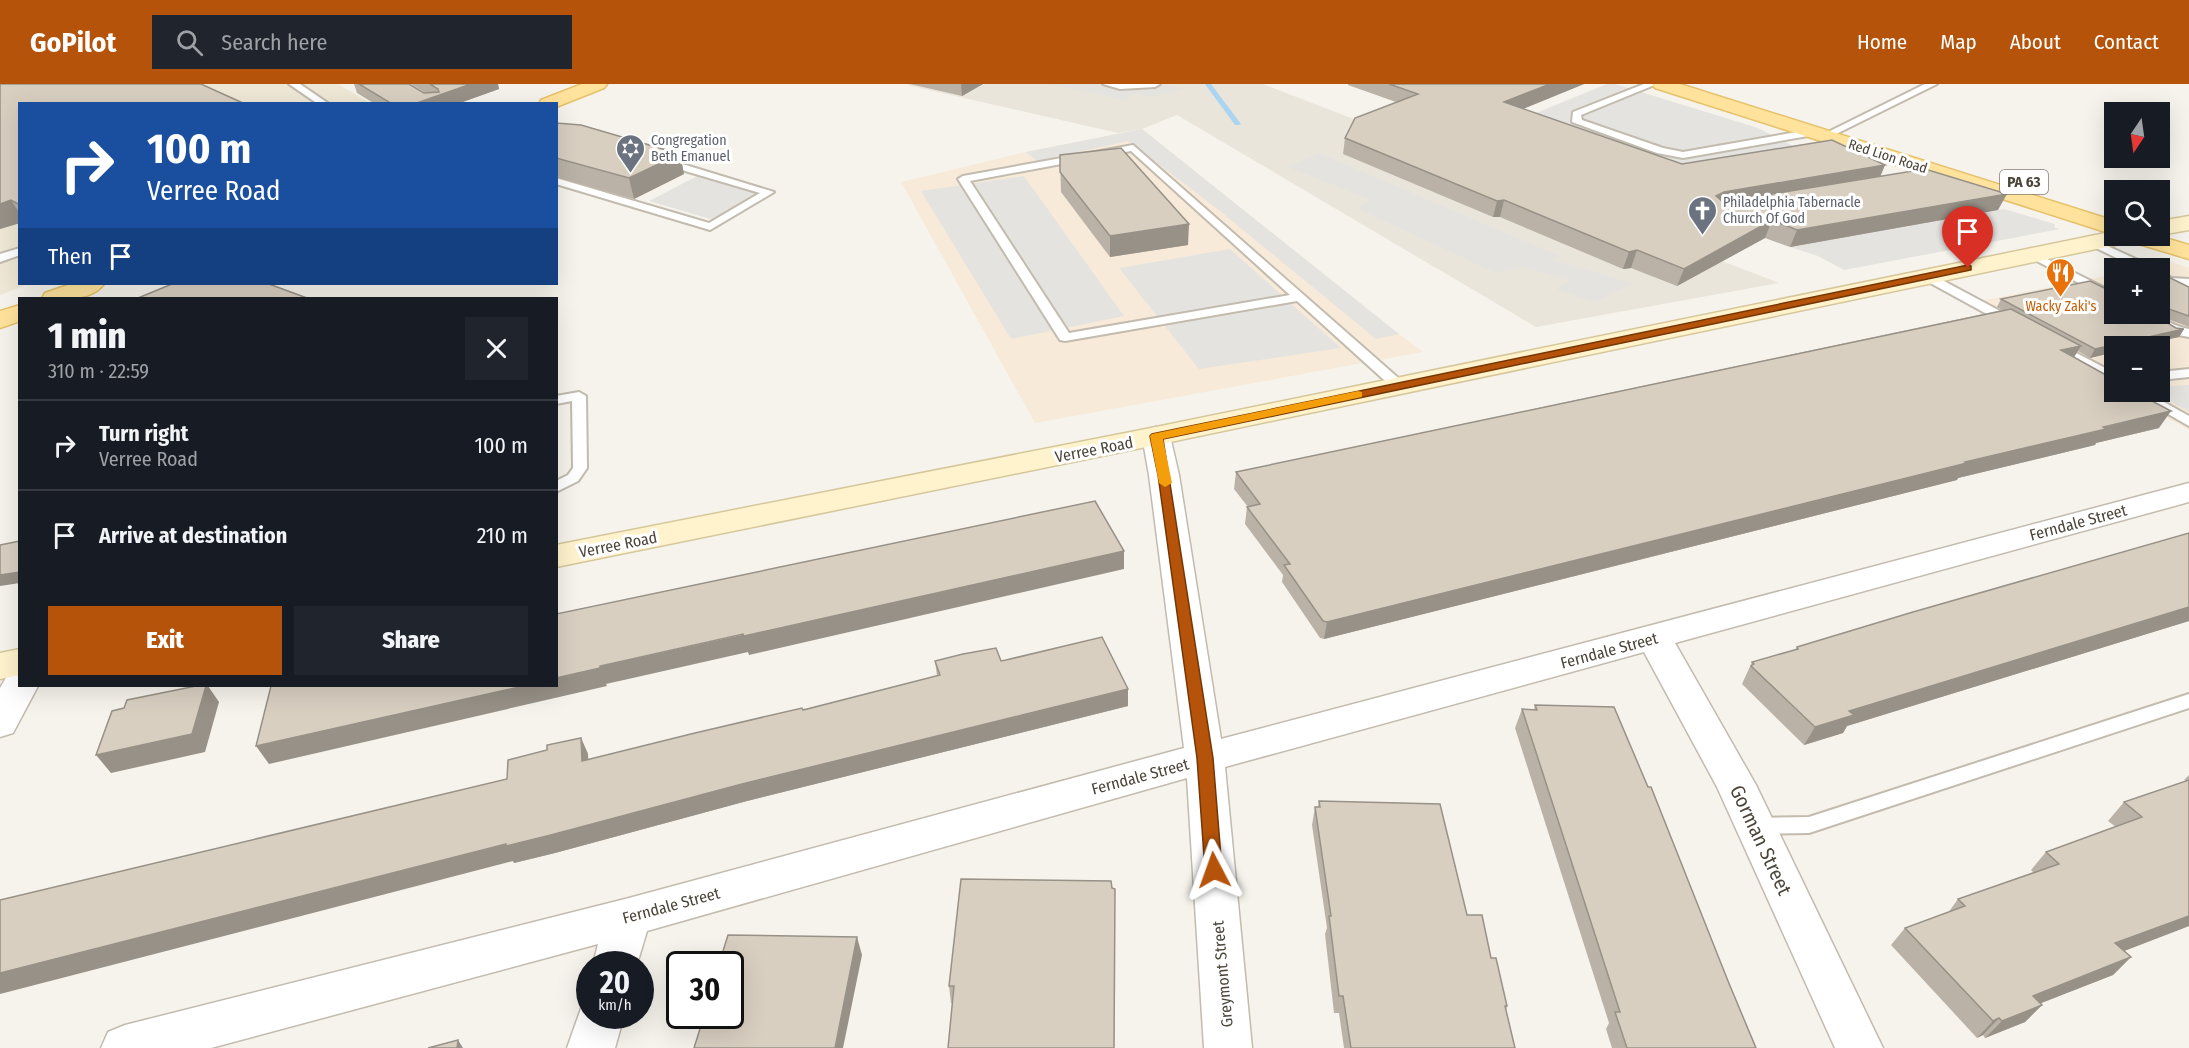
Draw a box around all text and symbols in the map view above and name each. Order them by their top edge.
search box [152,15,572,69]
text: GoPilot [30,26,116,59]
icon: search [173,26,206,59]
text: Search here [221,29,327,56]
text: Home [1857,29,1907,55]
text: Map [1940,29,1977,55]
text: About [2010,29,2061,55]
text: Contact [2094,29,2159,55]
north arrow [2104,102,2170,168]
map controls [2104,102,2170,402]
text: 100 m [147,124,251,174]
icon: right [48,126,126,204]
synagogue icon: Congregation Beth Emanuel [614,132,646,174]
place label: Congregation Beth Emanuel [651,132,730,165]
street label: Red Lion Road [1846,136,1929,177]
road number: PA 63 [2000,170,2048,194]
text: Verree Road [147,175,281,207]
button: search [2104,180,2170,246]
church icon: Philadelphia Tabernacle Church Of God [1686,194,1718,236]
place label: Philadelphia Tabernacle Church Of God [1723,194,1861,227]
pin [1942,206,1993,268]
icon: arrive [1951,215,1984,248]
icon: arrive [104,240,137,273]
text: Then [48,243,92,270]
restaurant icon: Wacky Zaki's [2045,256,2077,298]
button: + [2104,258,2170,324]
place label: Wacky Zaki's [2026,298,2096,315]
text: 1 min [48,314,126,358]
button: close [465,317,528,380]
button: − [2104,336,2170,402]
text: 310 m · 22:59 [48,359,149,383]
text: Turn right [99,420,188,447]
icon: right [48,429,81,462]
text: 100 m [474,432,528,459]
street label: Verree Road [1053,433,1135,466]
text: Verree Road [99,447,198,471]
street label: Ferndale Street [2027,500,2130,545]
icon: arrive [48,519,81,552]
text: Arrive at destination [99,522,287,549]
text: 210 m [477,522,528,549]
street label: Verree Road [577,528,659,561]
button: Exit [48,606,282,675]
button: Share [294,606,528,675]
street label: Ferndale Street [1558,628,1661,673]
street label: Ferndale Street [1089,754,1192,799]
street label: Gorman Street [1725,781,1797,899]
position arrow [1182,838,1246,902]
street label: Ferndale Street [620,883,723,928]
street label: Greymont Street [1208,919,1237,1028]
speed limit sign: 30 [666,951,744,1029]
text: 20 [600,965,630,1001]
text: km/h [598,996,632,1014]

